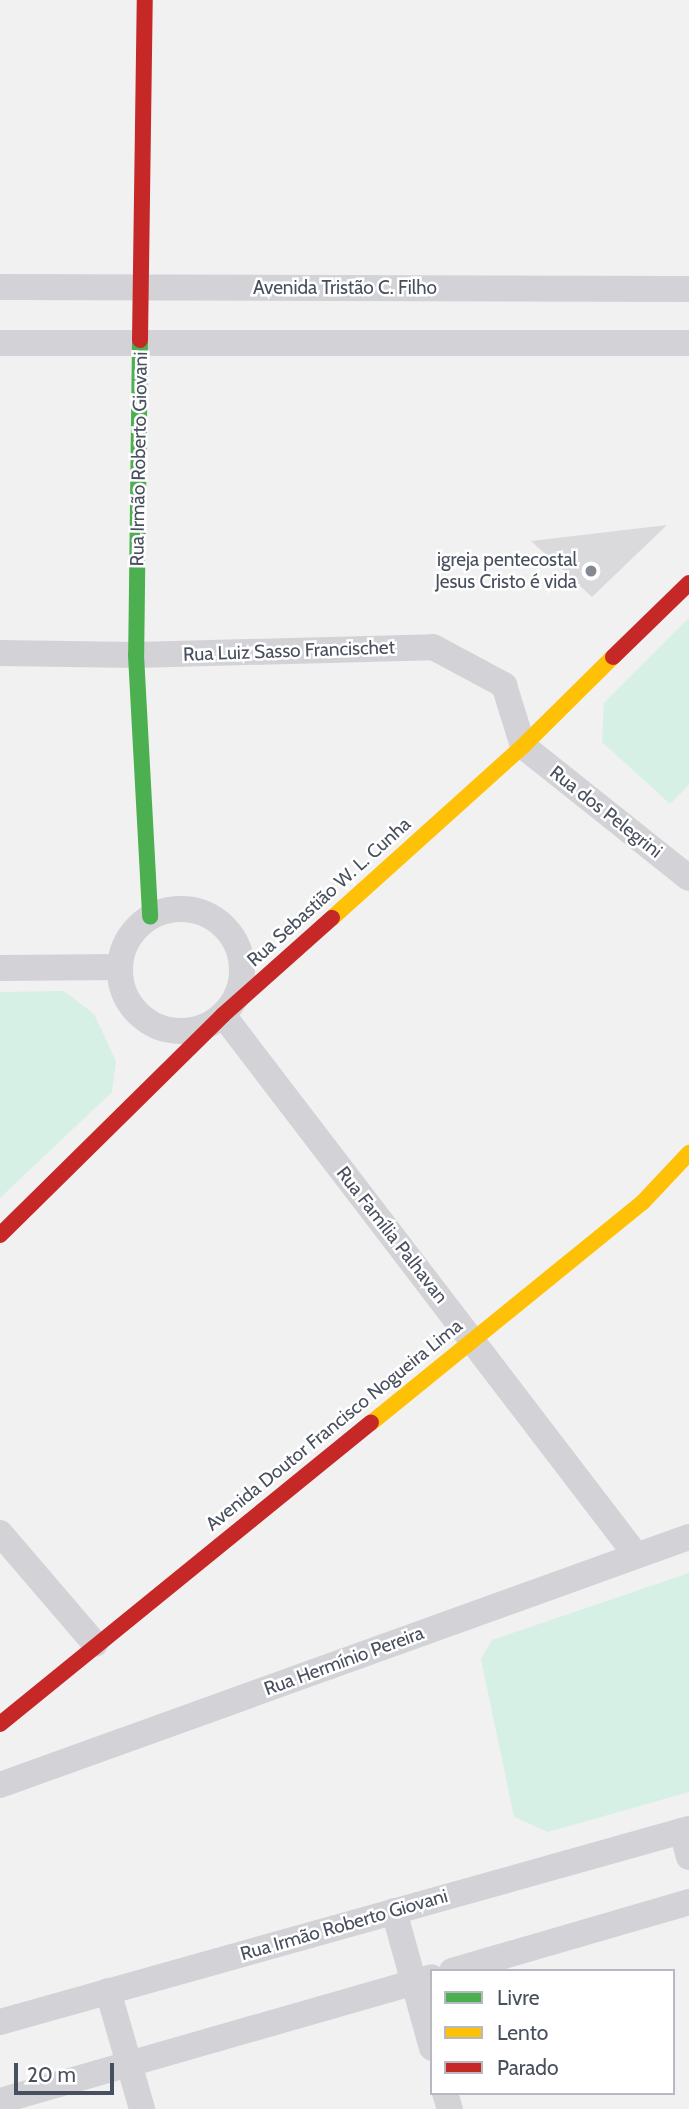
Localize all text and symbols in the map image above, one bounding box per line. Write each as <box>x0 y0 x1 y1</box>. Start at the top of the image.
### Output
street label: Avenida Tristão C. Filho <box>253 277 437 299</box>
street label: Rua Irmão Roberto Giovani <box>126 352 152 566</box>
place label: igreja pentecostal Jesus Cristo é vida <box>435 549 577 593</box>
marker: igreja pentecostal Jesus Cristo é vida <box>583 563 599 579</box>
street label: Rua Luiz Sasso Francischet <box>183 636 395 666</box>
street label: Rua dos Pelegrini <box>545 761 667 863</box>
street label: Rua Sebastião W. L. Cunha <box>243 813 415 971</box>
street label: Rua Família Palhavan <box>331 1162 453 1308</box>
street label: Avenida Doutor Francisco Nogueira Lima <box>201 1314 467 1536</box>
street label: Rua Hermínio Pereira <box>261 1621 427 1701</box>
street label: Rua Irmão Roberto Giovani <box>238 1884 450 1966</box>
legend <box>430 1969 675 2095</box>
text: Livre <box>497 1985 539 2010</box>
text: Lento <box>497 2020 548 2045</box>
scale bar <box>18 2050 117 2094</box>
text: Parado <box>497 2055 559 2080</box>
text: 20 m <box>27 2062 76 2087</box>

